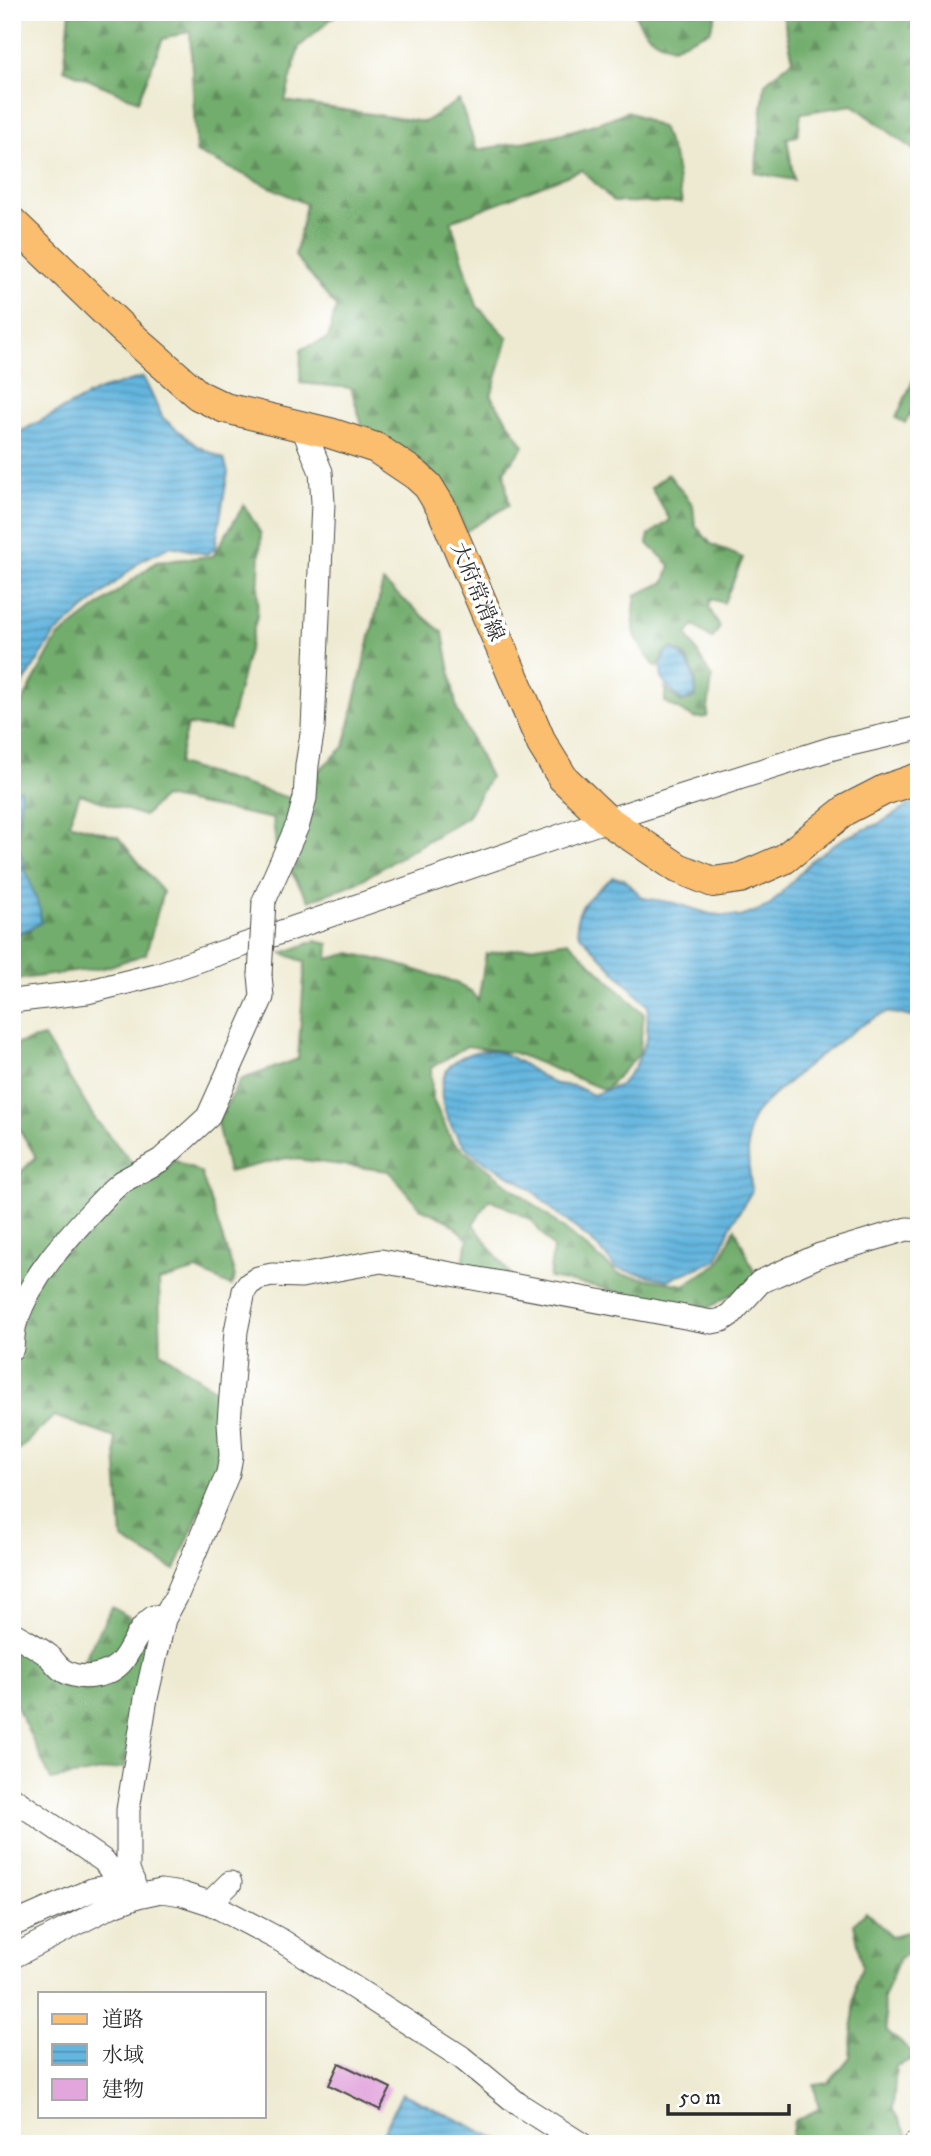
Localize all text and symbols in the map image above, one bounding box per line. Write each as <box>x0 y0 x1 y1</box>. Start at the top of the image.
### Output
street label: 大府常滑線 <box>445 539 509 645</box>
legend <box>38 1992 266 2118</box>
text: 道路 <box>102 2007 144 2033</box>
text: 水域 <box>102 2043 144 2069</box>
scale bar <box>668 2072 789 2116</box>
text: 建物 <box>102 2077 144 2103</box>
text: 50 m <box>679 2085 721 2111</box>

